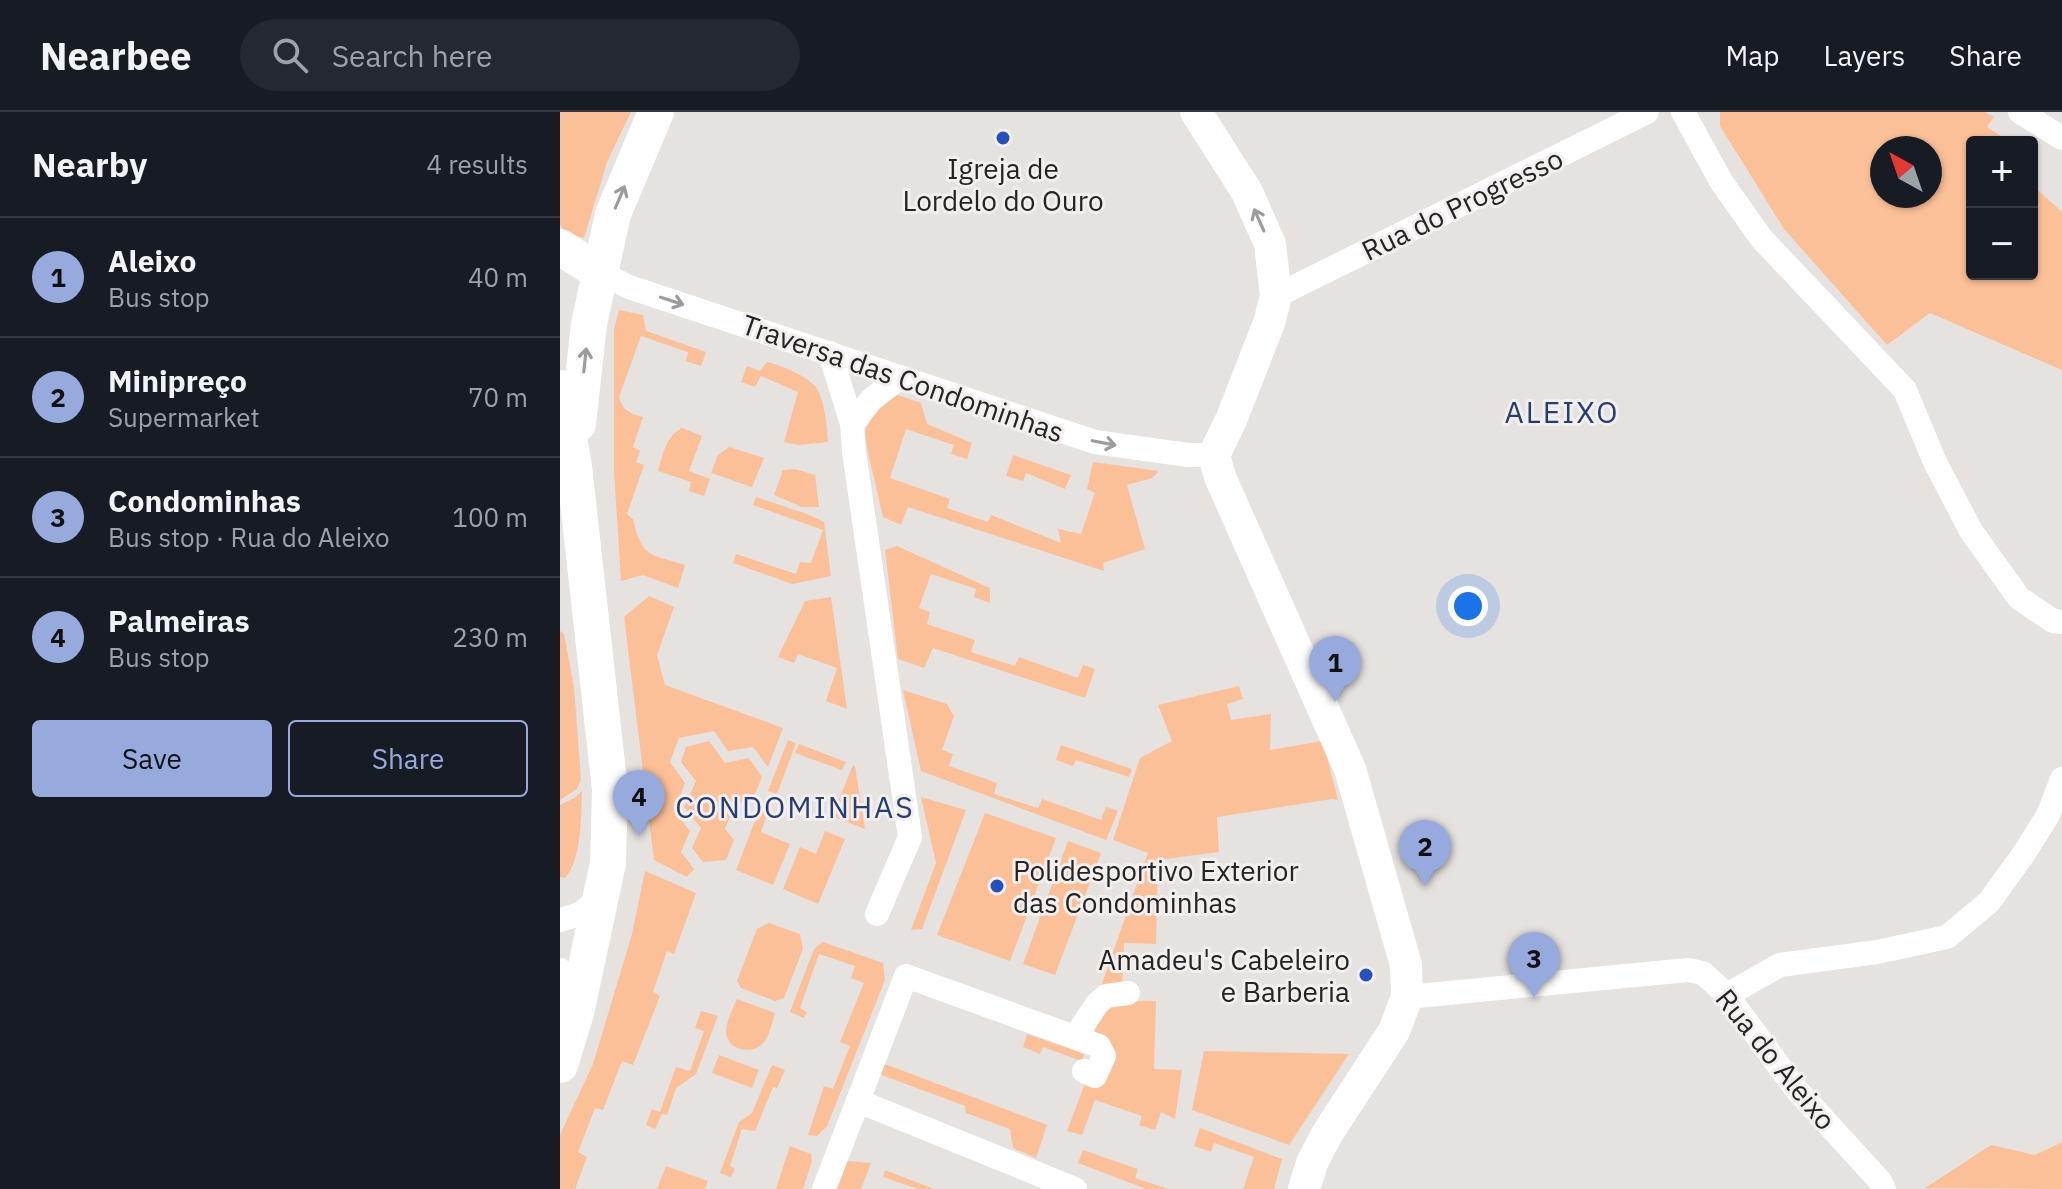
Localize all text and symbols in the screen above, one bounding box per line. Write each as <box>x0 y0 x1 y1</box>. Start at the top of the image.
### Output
search box <box>240 19 800 91</box>
text: Nearbee <box>40 31 192 80</box>
icon: search <box>268 33 312 77</box>
text: Search here <box>332 36 493 75</box>
text: Map <box>1725 37 1779 74</box>
text: Layers <box>1823 37 1905 74</box>
text: Share <box>1949 37 2022 74</box>
marker: Igreja de Lordelo do Ouro <box>994 129 1012 147</box>
north arrow <box>1870 136 1942 208</box>
map controls <box>1966 136 2038 280</box>
button: + <box>1966 136 2038 208</box>
street label: Rua do Progresso <box>1355 139 1569 269</box>
text: Nearby <box>32 142 147 186</box>
text: 4 results <box>426 147 528 181</box>
place label: Igreja de Lordelo do Ouro <box>902 150 1104 219</box>
one-way arrow <box>613 185 628 209</box>
one-way arrow <box>1251 208 1266 233</box>
button: − <box>1966 208 2038 280</box>
text: Aleixo <box>108 241 196 280</box>
text: 1 <box>50 260 66 294</box>
text: 40 m <box>468 260 528 294</box>
text: Bus stop <box>108 280 210 314</box>
one-way arrow <box>659 294 684 309</box>
street label: Traversa das Condominhas <box>737 305 1069 451</box>
one-way arrow <box>577 347 592 374</box>
text: Minipreço <box>108 361 247 400</box>
text: 2 <box>50 380 66 414</box>
text: 70 m <box>468 380 528 414</box>
district label: ALEIXO <box>1505 392 1619 431</box>
text: Supermarket <box>108 400 260 434</box>
one-way arrow <box>1091 437 1117 452</box>
text: Condominhas <box>108 481 301 520</box>
text: 3 <box>50 500 66 534</box>
text: 100 m <box>452 500 528 534</box>
text: Bus stop · Rua do Aleixo <box>108 520 390 554</box>
your location <box>1448 586 1488 626</box>
text: Palmeiras <box>108 601 250 640</box>
text: 4 <box>50 620 66 654</box>
text: 230 m <box>452 620 528 654</box>
pin: 1 <box>1309 636 1361 702</box>
text: Bus stop <box>108 640 210 674</box>
button: Save <box>32 720 272 797</box>
button: Share <box>288 720 528 797</box>
pin: 4 <box>613 770 665 836</box>
district label: CONDOMINHAS <box>675 787 915 826</box>
pin: 2 <box>1399 820 1451 886</box>
place label: Polidesportivo Exterior das Condominhas <box>1013 852 1299 921</box>
marker: Polidesportivo Exterior das Condominhas <box>988 877 1006 895</box>
pin: 3 <box>1508 932 1560 998</box>
place label: Amadeu's Cabeleiro e Barberia <box>1098 941 1350 1010</box>
marker: Amadeu's Cabeleiro e Barberia <box>1357 966 1375 984</box>
street label: Rua do Aleixo <box>1708 981 1844 1137</box>

